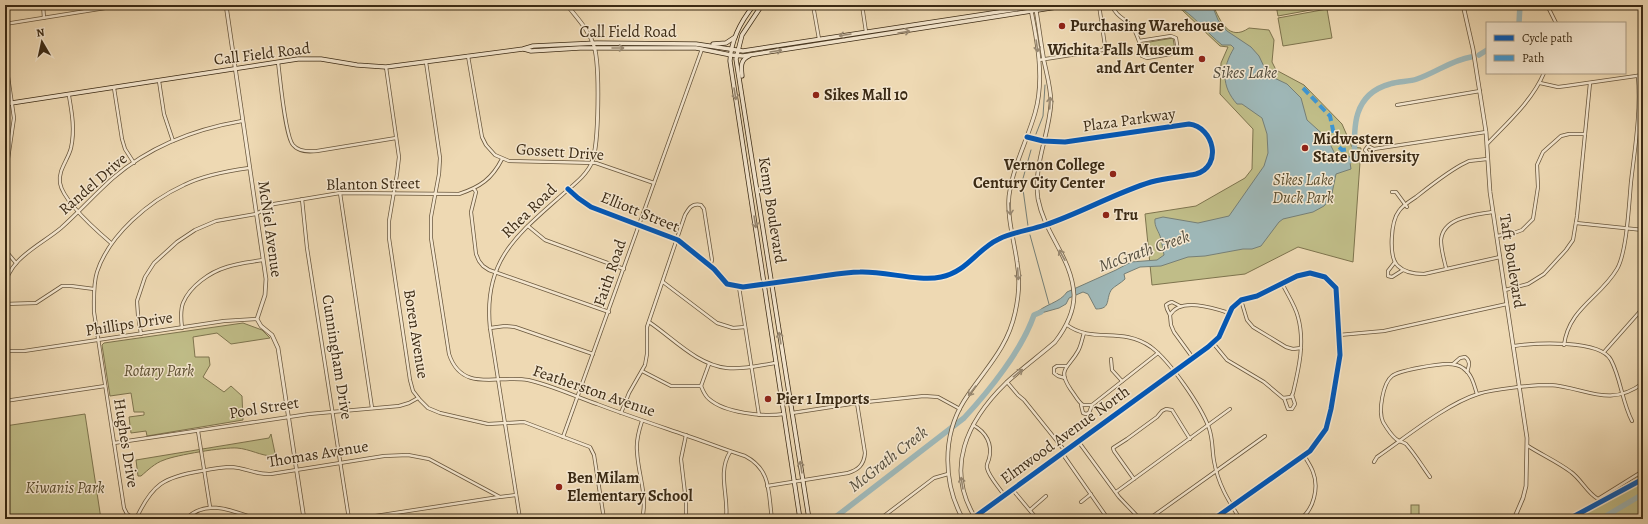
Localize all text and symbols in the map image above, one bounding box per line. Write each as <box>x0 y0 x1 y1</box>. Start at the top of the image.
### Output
place label: Purchasing Warehouse <box>1070 15 1224 37</box>
street label: Call Field Road <box>580 21 677 43</box>
marker: Purchasing Warehouse <box>1057 21 1067 31</box>
north arrow <box>22 22 62 62</box>
legend <box>1486 22 1626 74</box>
text: N <box>35 25 46 41</box>
one-way arrow <box>897 27 910 35</box>
text: Cycle path <box>1522 30 1573 46</box>
one-way arrow <box>839 32 852 40</box>
street label: Call Field Road <box>213 37 312 71</box>
one-way arrow <box>1033 39 1041 52</box>
place label: Wichita Falls Museum and Art Center <box>1046 39 1195 79</box>
one-way arrow <box>611 44 624 52</box>
one-way arrow <box>769 47 782 55</box>
text: Path <box>1522 50 1545 66</box>
marker: Wichita Falls Museum and Art Center <box>1197 54 1207 64</box>
water label: Sikes Lake <box>1213 61 1277 84</box>
place label: Sikes Mall 10 <box>824 84 908 106</box>
one-way arrow <box>731 87 739 100</box>
marker: Sikes Mall 10 <box>811 90 821 100</box>
one-way arrow <box>1047 97 1054 110</box>
street label: Plaza Parkway <box>1081 102 1178 137</box>
place label: Midwestern State University <box>1313 128 1420 168</box>
street label: Gossett Drive <box>515 138 605 166</box>
marker: Midwestern State University <box>1300 143 1310 153</box>
street label: Randel Drive <box>54 148 132 220</box>
place label: Vernon College Century City Center <box>973 154 1105 194</box>
street label: Kemp Boulevard <box>753 155 791 265</box>
marker: Vernon College Century City Center <box>1108 169 1118 179</box>
park label: Sikes Lake Duck Park <box>1272 169 1334 209</box>
street label: Blanton Street <box>326 172 420 196</box>
street label: McNiel Avenue <box>252 179 288 279</box>
street label: Rhea Road <box>496 179 562 243</box>
street label: Elliott Street <box>597 186 683 238</box>
one-way arrow <box>1006 202 1013 215</box>
place label: Tru <box>1114 204 1138 226</box>
marker: Tru <box>1101 210 1111 220</box>
street label: Taft Boulevard <box>1494 212 1530 310</box>
one-way arrow <box>751 215 759 228</box>
water label: McGrath Creek <box>1095 225 1193 277</box>
street label: Faith Road <box>588 236 632 310</box>
one-way arrow <box>1058 249 1066 261</box>
one-way arrow <box>1015 267 1022 280</box>
street label: Boren Avenue <box>398 288 434 380</box>
street label: Cunningham Drive <box>316 293 358 421</box>
street label: Phillips Drive <box>84 306 174 342</box>
one-way arrow <box>776 332 784 345</box>
park label: Rotary Park <box>124 360 194 382</box>
street label: Featherston Avenue <box>530 360 658 422</box>
one-way arrow <box>1013 368 1024 377</box>
street label: Elmwood Avenue North <box>996 380 1135 489</box>
one-way arrow <box>967 385 976 396</box>
place label: Pier 1 Imports <box>776 388 870 410</box>
street label: Pool Street <box>227 392 301 424</box>
marker: Pier 1 Imports <box>763 394 773 404</box>
street label: Hughes Drive <box>108 397 144 489</box>
water label: McGrath Creek <box>844 420 933 497</box>
street label: Thomas Avenue <box>266 435 370 473</box>
one-way arrow <box>797 461 805 474</box>
place label: Ben Milam Elementary School <box>567 467 693 507</box>
park label: Kiwanis Park <box>25 477 105 499</box>
one-way arrow <box>958 477 966 490</box>
marker: Ben Milam Elementary School <box>554 482 564 492</box>

